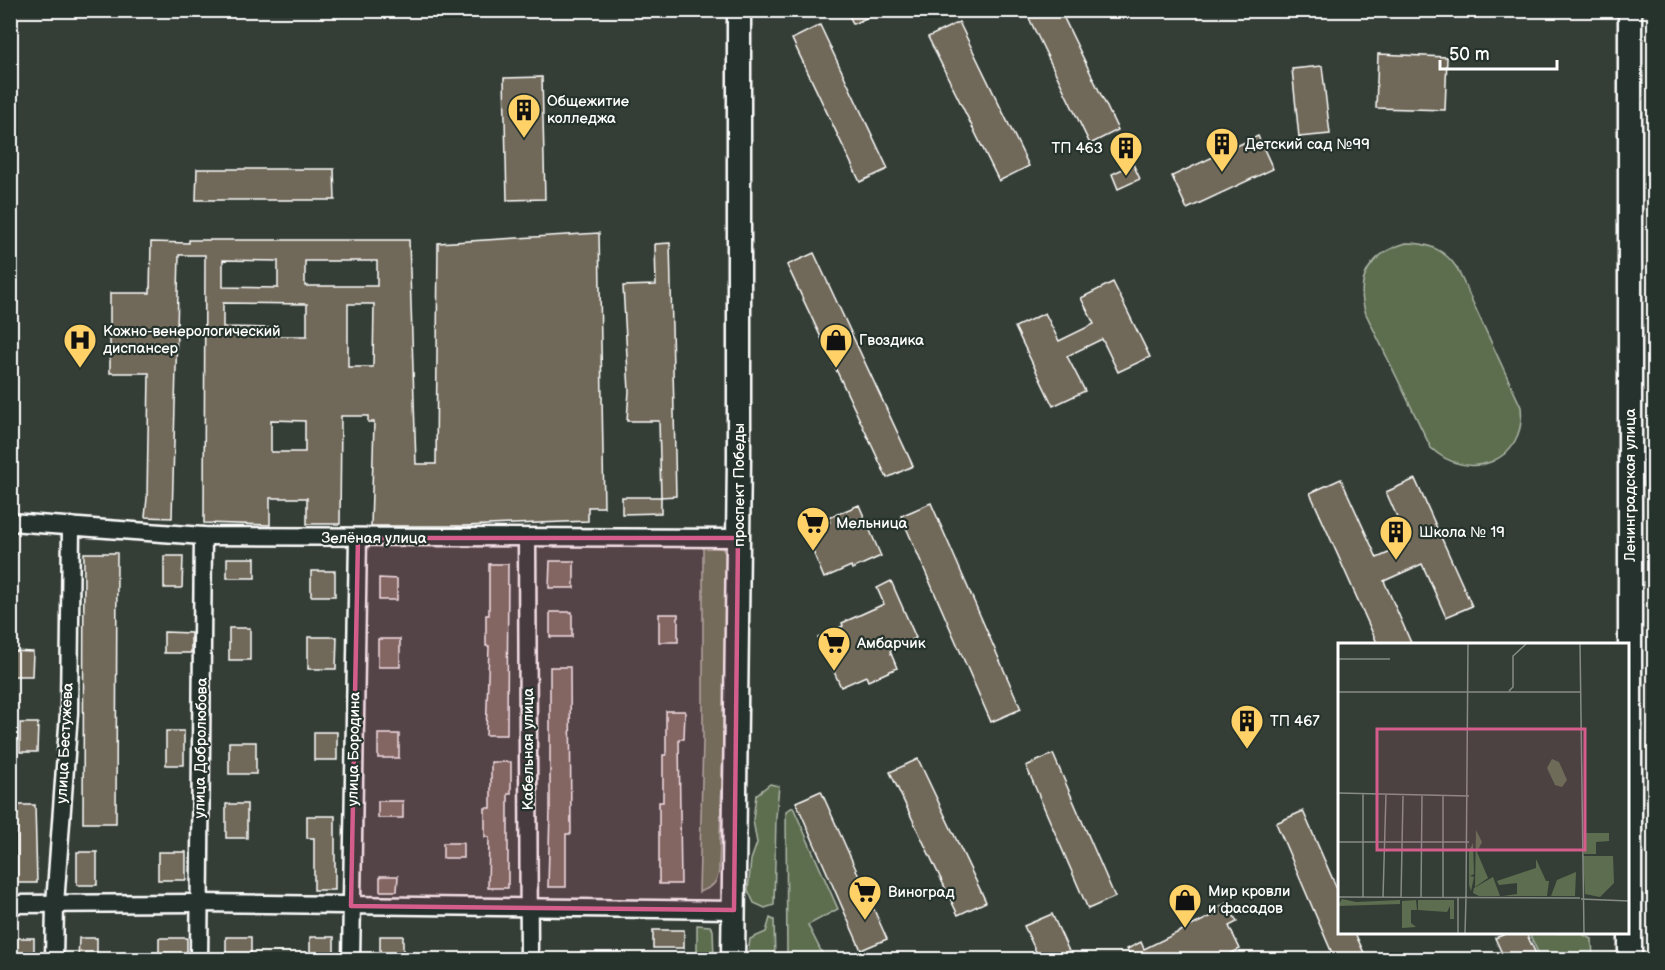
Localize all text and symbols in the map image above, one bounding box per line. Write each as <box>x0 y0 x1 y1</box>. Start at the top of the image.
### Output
scale bar <box>1440 33 1557 71</box>
text: 50 m <box>1449 44 1490 65</box>
building icon: Общежитие колледжа <box>506 92 542 139</box>
place label: Общежитие колледжа <box>547 92 629 128</box>
building icon: Детский сад №99 <box>1204 126 1240 173</box>
building icon: ТП 463 <box>1108 130 1144 177</box>
place label: Детский сад №99 <box>1245 135 1370 154</box>
place label: ТП 463 <box>1051 139 1103 158</box>
hospital icon: Кожно-венерологический диспансер <box>62 322 98 369</box>
place label: Кожно-венерологический диспансер <box>103 322 281 358</box>
shop icon: Гвоздика <box>818 322 854 369</box>
place label: Гвоздика <box>859 331 924 350</box>
street label: Ленинградская улица <box>1621 408 1640 563</box>
street label: проспект Победы <box>730 423 749 547</box>
supermarket icon: Мельница <box>795 505 831 552</box>
place label: Мельница <box>836 514 908 533</box>
building icon: Школа № 19 <box>1378 514 1414 561</box>
place label: Школа № 19 <box>1419 523 1505 542</box>
street label: Зелёная улица <box>321 529 427 548</box>
supermarket icon: Амбарчик <box>816 625 852 672</box>
place label: Амбарчик <box>856 634 926 653</box>
inset map <box>1338 643 1629 934</box>
street label: улица Добролюбова <box>190 677 212 819</box>
street label: улица Бестужева <box>52 682 78 804</box>
street label: Кабельная улица <box>519 688 538 810</box>
street label: улица Бородина <box>344 691 364 806</box>
building icon: ТП 467 <box>1229 703 1265 750</box>
place label: ТП 467 <box>1270 712 1320 731</box>
supermarket icon: Виноград <box>847 874 883 921</box>
shop icon: Мир кровли и фасадов <box>1167 882 1203 929</box>
place label: Мир кровли и фасадов <box>1208 882 1290 918</box>
place label: Виноград <box>888 883 955 902</box>

